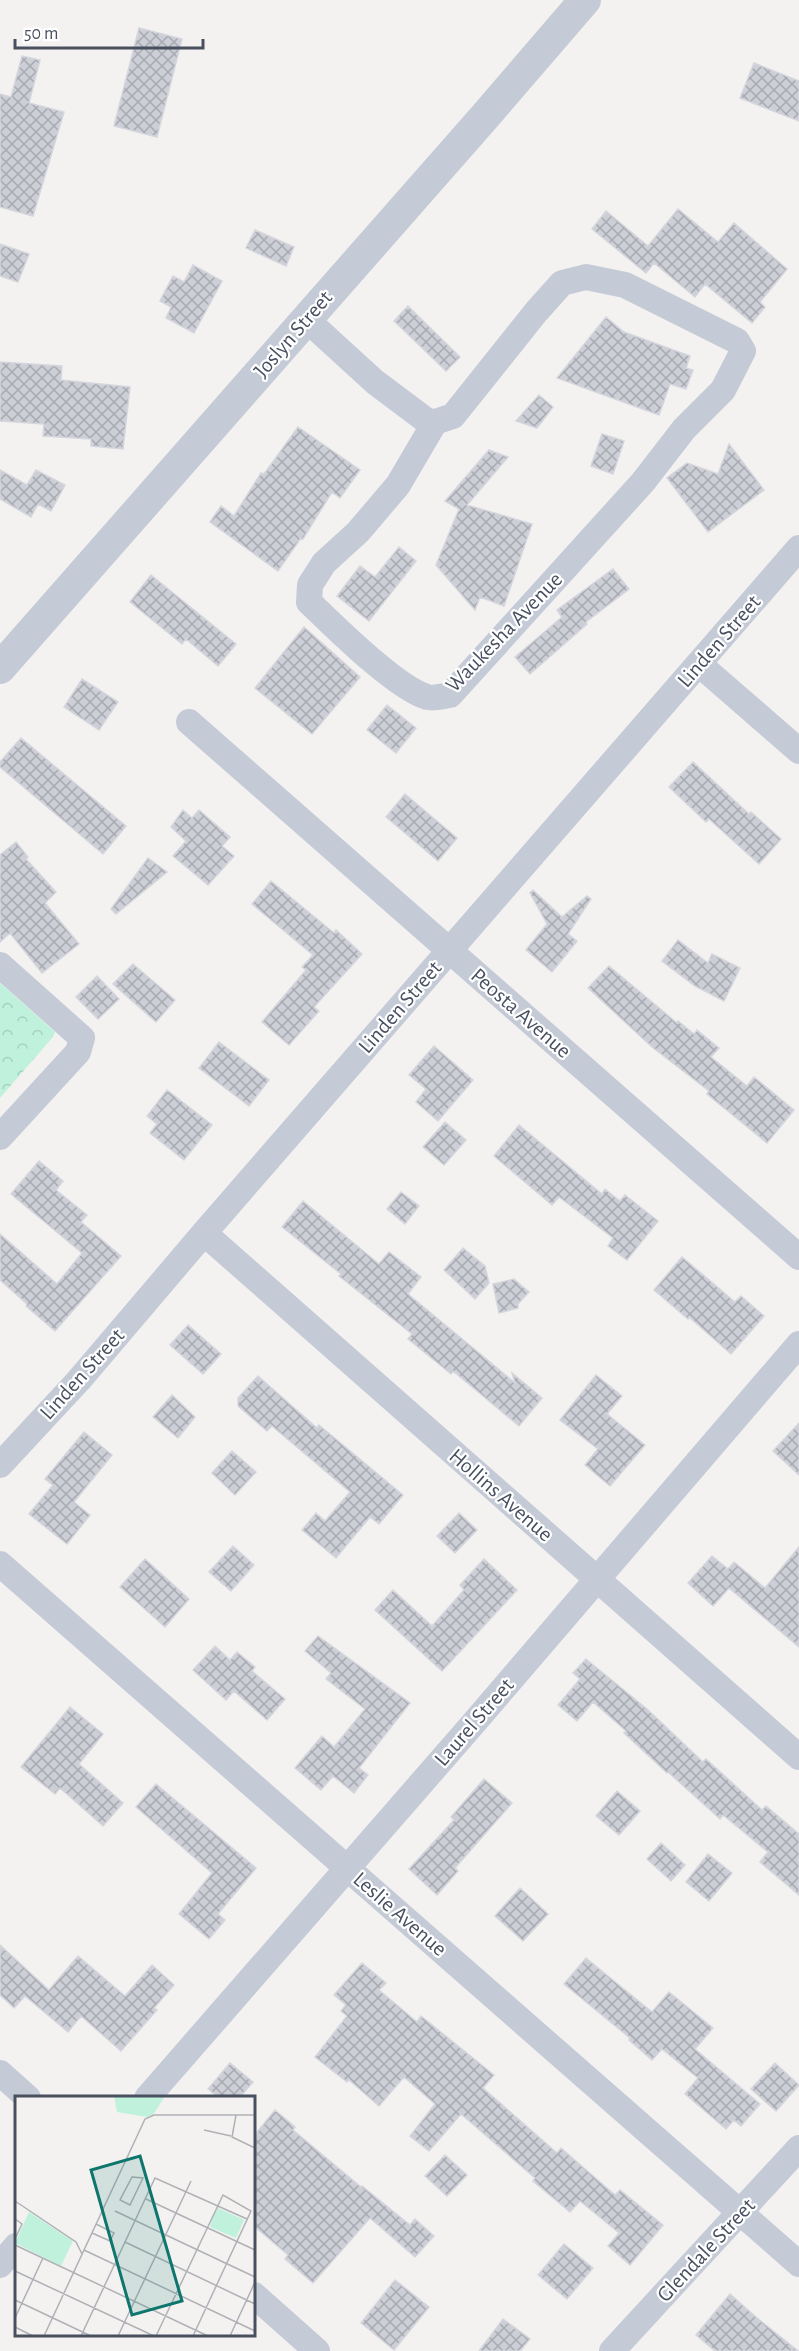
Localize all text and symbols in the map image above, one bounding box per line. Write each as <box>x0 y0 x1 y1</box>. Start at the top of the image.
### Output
scale bar <box>15 12 202 50</box>
text: 50 m <box>24 25 58 43</box>
street label: Joslyn Street <box>250 286 336 382</box>
street label: Waukesha Avenue <box>441 568 567 696</box>
street label: Linden Street <box>673 591 765 691</box>
street label: Linden Street <box>354 957 446 1057</box>
street label: Peosta Avenue <box>467 964 575 1062</box>
street label: Linden Street <box>36 1324 128 1424</box>
street label: Hollins Avenue <box>445 1444 557 1546</box>
street label: Laurel Street <box>430 1674 518 1770</box>
street label: Leslie Avenue <box>349 1868 451 1960</box>
inset map <box>15 2096 255 2336</box>
street label: Glendale Street <box>653 2194 759 2306</box>

